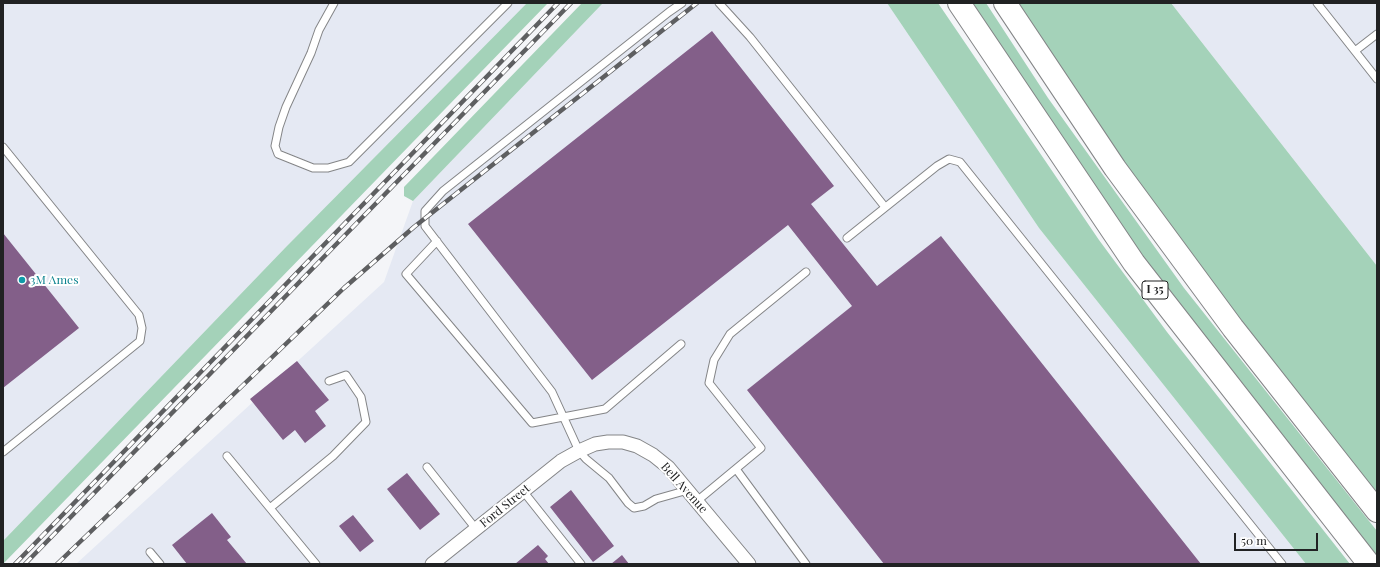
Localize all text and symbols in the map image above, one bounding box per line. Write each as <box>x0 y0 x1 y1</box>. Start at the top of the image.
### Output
place label: 3M Ames <box>30 273 79 287</box>
marker: 3M Ames <box>17 275 27 285</box>
road number: I 35 <box>1142 281 1168 299</box>
street label: Bell Avenue <box>658 460 710 516</box>
street label: Ford Street <box>477 481 533 531</box>
scale bar <box>1236 525 1320 551</box>
text: 50 m <box>1241 532 1267 548</box>

